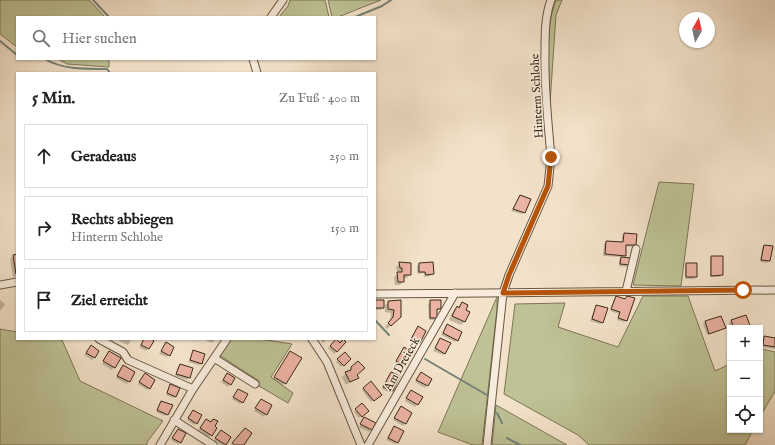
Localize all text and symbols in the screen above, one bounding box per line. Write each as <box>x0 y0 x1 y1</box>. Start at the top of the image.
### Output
north arrow <box>679 12 715 48</box>
search box <box>16 16 376 60</box>
icon: search <box>30 27 52 49</box>
text: Hier suchen <box>62 29 137 48</box>
street label: Hinterm Schlohe <box>527 53 547 139</box>
text: 5 Min. <box>32 88 75 109</box>
text: Zu Fuß · 400 m <box>279 90 360 107</box>
icon: ahead <box>33 145 55 167</box>
text: Geradeaus <box>71 147 136 166</box>
text: 250 m <box>329 148 359 165</box>
route end <box>542 148 560 166</box>
text: Rechts abbiegen <box>71 210 174 229</box>
icon: right <box>33 217 55 239</box>
text: 150 m <box>330 220 359 237</box>
text: Hinterm Schlohe <box>71 229 163 246</box>
route start <box>734 281 752 299</box>
icon: arrive <box>33 289 55 311</box>
text: Ziel erreicht <box>71 291 148 310</box>
map controls <box>727 325 763 433</box>
button: + <box>727 325 763 361</box>
street label: Am Dreieck <box>380 334 424 395</box>
button: − <box>727 361 763 397</box>
button: locate <box>727 397 763 433</box>

